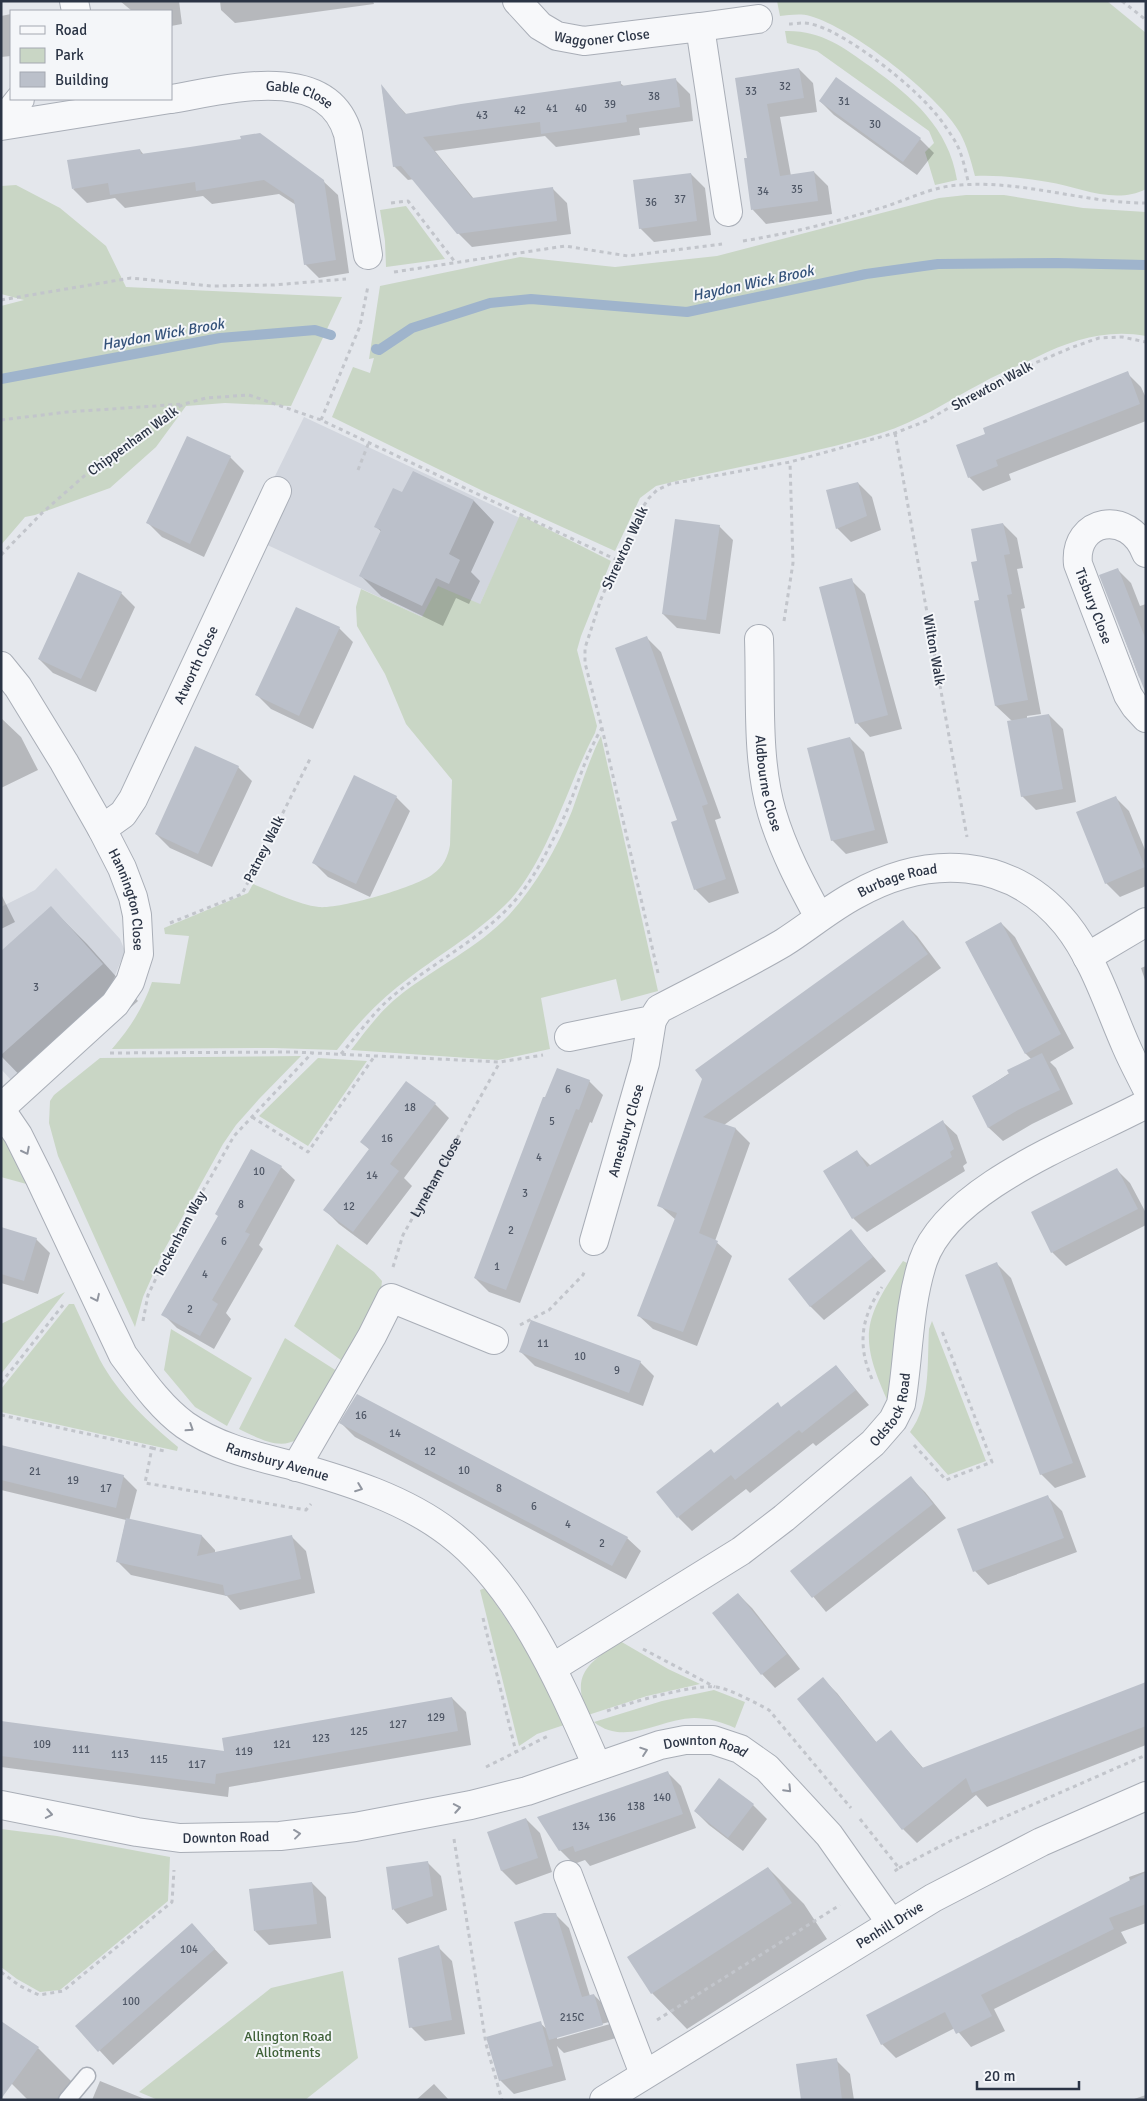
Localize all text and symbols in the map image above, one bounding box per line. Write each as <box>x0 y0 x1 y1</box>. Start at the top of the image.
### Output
legend <box>10 10 172 100</box>
text: Road <box>55 21 87 39</box>
street label: Waggoner Close <box>553 25 651 50</box>
text: Park <box>55 46 84 64</box>
text: Building <box>55 71 109 89</box>
street label: Gable Close <box>266 77 337 112</box>
house number: 32 <box>779 80 791 93</box>
house number: 33 <box>745 85 757 98</box>
house number: 38 <box>648 90 660 103</box>
house number: 31 <box>838 95 850 108</box>
house number: 39 <box>604 98 616 111</box>
house number: 41 <box>546 102 558 115</box>
house number: 40 <box>575 102 587 115</box>
house number: 42 <box>514 104 526 117</box>
house number: 43 <box>476 109 488 122</box>
house number: 30 <box>869 118 881 131</box>
house number: 35 <box>791 183 803 196</box>
house number: 34 <box>757 185 769 198</box>
house number: 37 <box>674 193 686 206</box>
house number: 36 <box>645 196 657 209</box>
water label: Haydon Wick Brook <box>691 261 817 305</box>
water label: Haydon Wick Brook <box>101 314 227 354</box>
street label: Shrewton Walk <box>948 357 1036 415</box>
street label: Chippenham Walk <box>84 402 182 480</box>
street label: Shrewton Walk <box>598 504 652 592</box>
street label: Tisbury Close <box>1072 566 1116 646</box>
street label: Wilton Walk <box>919 613 949 687</box>
street label: Atworth Close <box>170 623 221 707</box>
street label: Aldbourne Close <box>752 735 786 834</box>
street label: Patney Walk <box>240 813 288 885</box>
street label: Hannington Close <box>105 845 147 951</box>
street label: Burbage Road <box>854 860 938 901</box>
house number: 3 <box>33 981 39 994</box>
street label: Amesbury Close <box>604 1082 647 1179</box>
house number: 6 <box>565 1083 571 1096</box>
house number: 18 <box>404 1101 416 1114</box>
house number: 5 <box>549 1115 555 1128</box>
house number: 16 <box>381 1132 393 1145</box>
street label: Lyneham Close <box>406 1134 465 1220</box>
one-way arrow <box>20 1146 30 1155</box>
house number: 4 <box>536 1151 542 1164</box>
house number: 10 <box>253 1165 265 1178</box>
house number: 14 <box>366 1169 378 1182</box>
house number: 3 <box>522 1187 528 1200</box>
street label: Tockenham Way <box>150 1188 210 1280</box>
house number: 8 <box>238 1198 244 1211</box>
house number: 12 <box>343 1200 355 1213</box>
house number: 2 <box>508 1224 514 1237</box>
house number: 6 <box>221 1235 227 1248</box>
house number: 1 <box>494 1260 500 1273</box>
house number: 4 <box>202 1268 208 1281</box>
one-way arrow <box>90 1293 100 1302</box>
house number: 2 <box>187 1303 193 1316</box>
house number: 11 <box>537 1337 549 1350</box>
house number: 10 <box>574 1350 586 1363</box>
house number: 9 <box>614 1364 620 1377</box>
street label: Odstock Road <box>866 1372 914 1450</box>
house number: 16 <box>355 1409 367 1422</box>
one-way arrow <box>184 1422 194 1431</box>
house number: 14 <box>389 1427 401 1440</box>
street label: Ramsbury Avenue <box>224 1438 331 1484</box>
house number: 12 <box>424 1445 436 1458</box>
house number: 10 <box>458 1464 470 1477</box>
house number: 21 <box>29 1465 41 1478</box>
house number: 19 <box>67 1474 79 1487</box>
one-way arrow <box>354 1481 363 1492</box>
house number: 17 <box>100 1482 112 1495</box>
house number: 8 <box>496 1482 502 1495</box>
house number: 6 <box>531 1500 537 1513</box>
house number: 4 <box>565 1518 571 1531</box>
house number: 2 <box>599 1537 605 1550</box>
house number: 129 <box>427 1711 445 1724</box>
house number: 127 <box>389 1718 407 1731</box>
house number: 125 <box>350 1725 368 1738</box>
street label: Downton Road <box>662 1731 752 1761</box>
house number: 123 <box>312 1732 330 1745</box>
house number: 109 <box>33 1738 51 1751</box>
house number: 121 <box>273 1738 291 1751</box>
house number: 111 <box>72 1743 90 1756</box>
house number: 119 <box>235 1745 253 1758</box>
one-way arrow <box>639 1747 647 1757</box>
house number: 113 <box>111 1748 129 1761</box>
house number: 115 <box>150 1753 168 1766</box>
house number: 117 <box>188 1758 206 1771</box>
one-way arrow <box>782 1783 791 1792</box>
house number: 140 <box>653 1791 671 1804</box>
house number: 138 <box>627 1800 645 1813</box>
one-way arrow <box>453 1803 461 1813</box>
one-way arrow <box>45 1808 54 1818</box>
house number: 136 <box>598 1811 616 1824</box>
house number: 134 <box>572 1820 590 1833</box>
street label: Downton Road <box>182 1828 269 1846</box>
one-way arrow <box>293 1829 301 1840</box>
street label: Penhill Drive <box>853 1898 926 1952</box>
house number: 104 <box>180 1943 198 1956</box>
house number: 100 <box>122 1995 140 2008</box>
house number: 215C <box>560 2011 585 2024</box>
park label: Allington Road Allotments <box>244 2028 332 2061</box>
scale bar <box>977 2058 1080 2090</box>
text: 20 m <box>984 2067 1015 2085</box>

